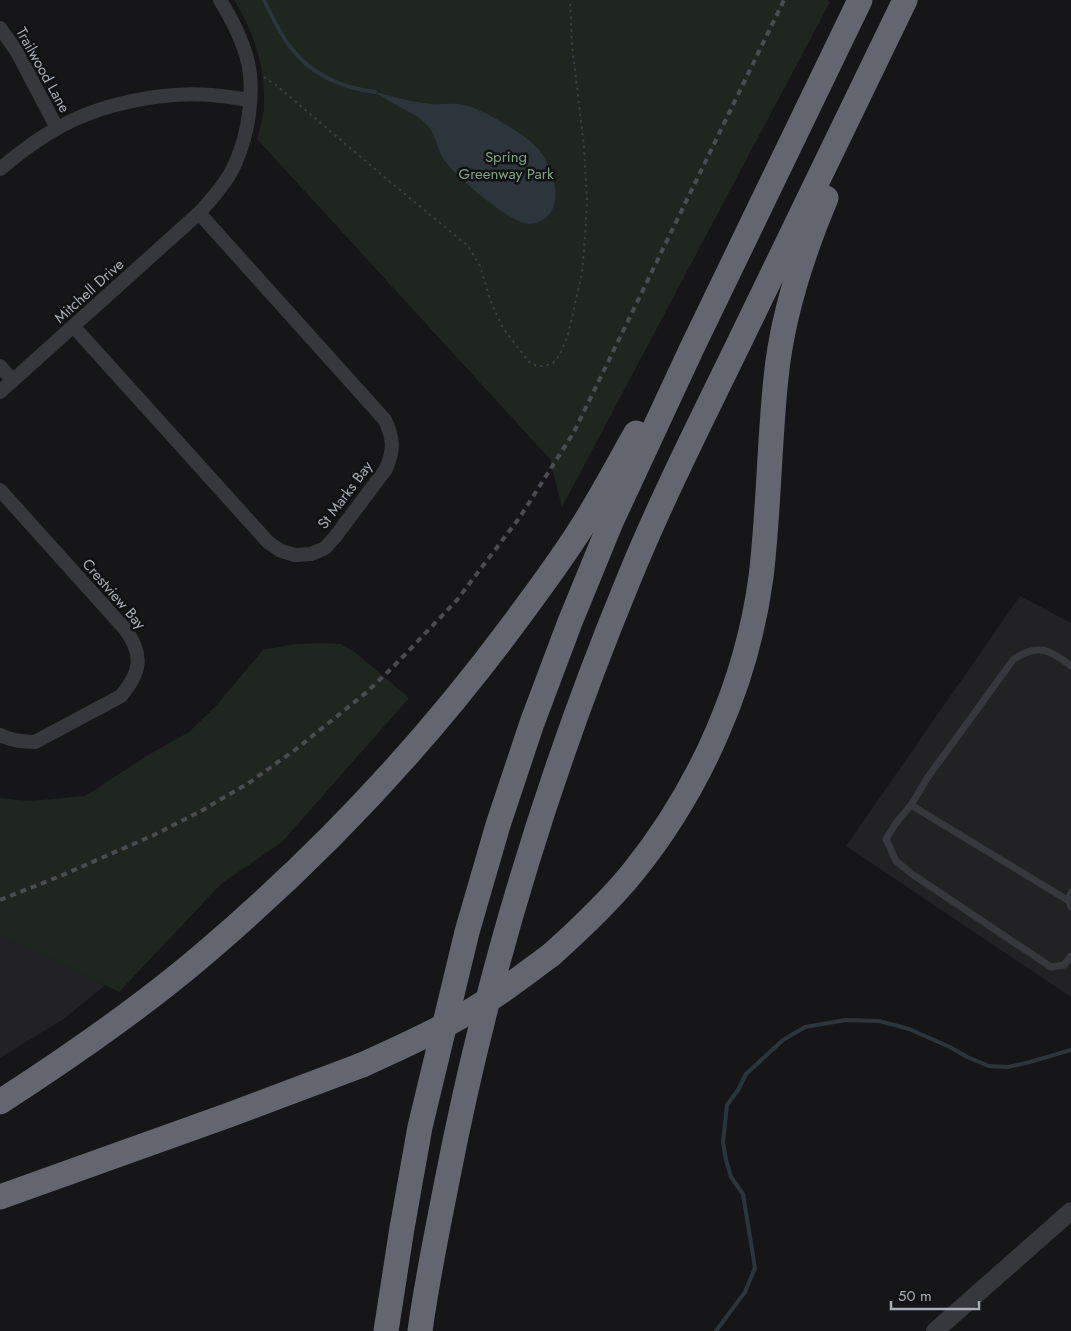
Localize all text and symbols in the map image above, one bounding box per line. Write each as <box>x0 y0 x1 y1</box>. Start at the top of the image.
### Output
street label: Trailwood Lane <box>10 23 76 117</box>
park label: Spring Greenway Park <box>459 146 554 185</box>
street label: Mitchell Drive <box>49 253 129 328</box>
street label: St Marks Bay <box>312 456 378 534</box>
street label: Crestview Bay <box>77 554 151 634</box>
scale bar <box>891 1278 978 1310</box>
text: 50 m <box>898 1285 932 1307</box>

